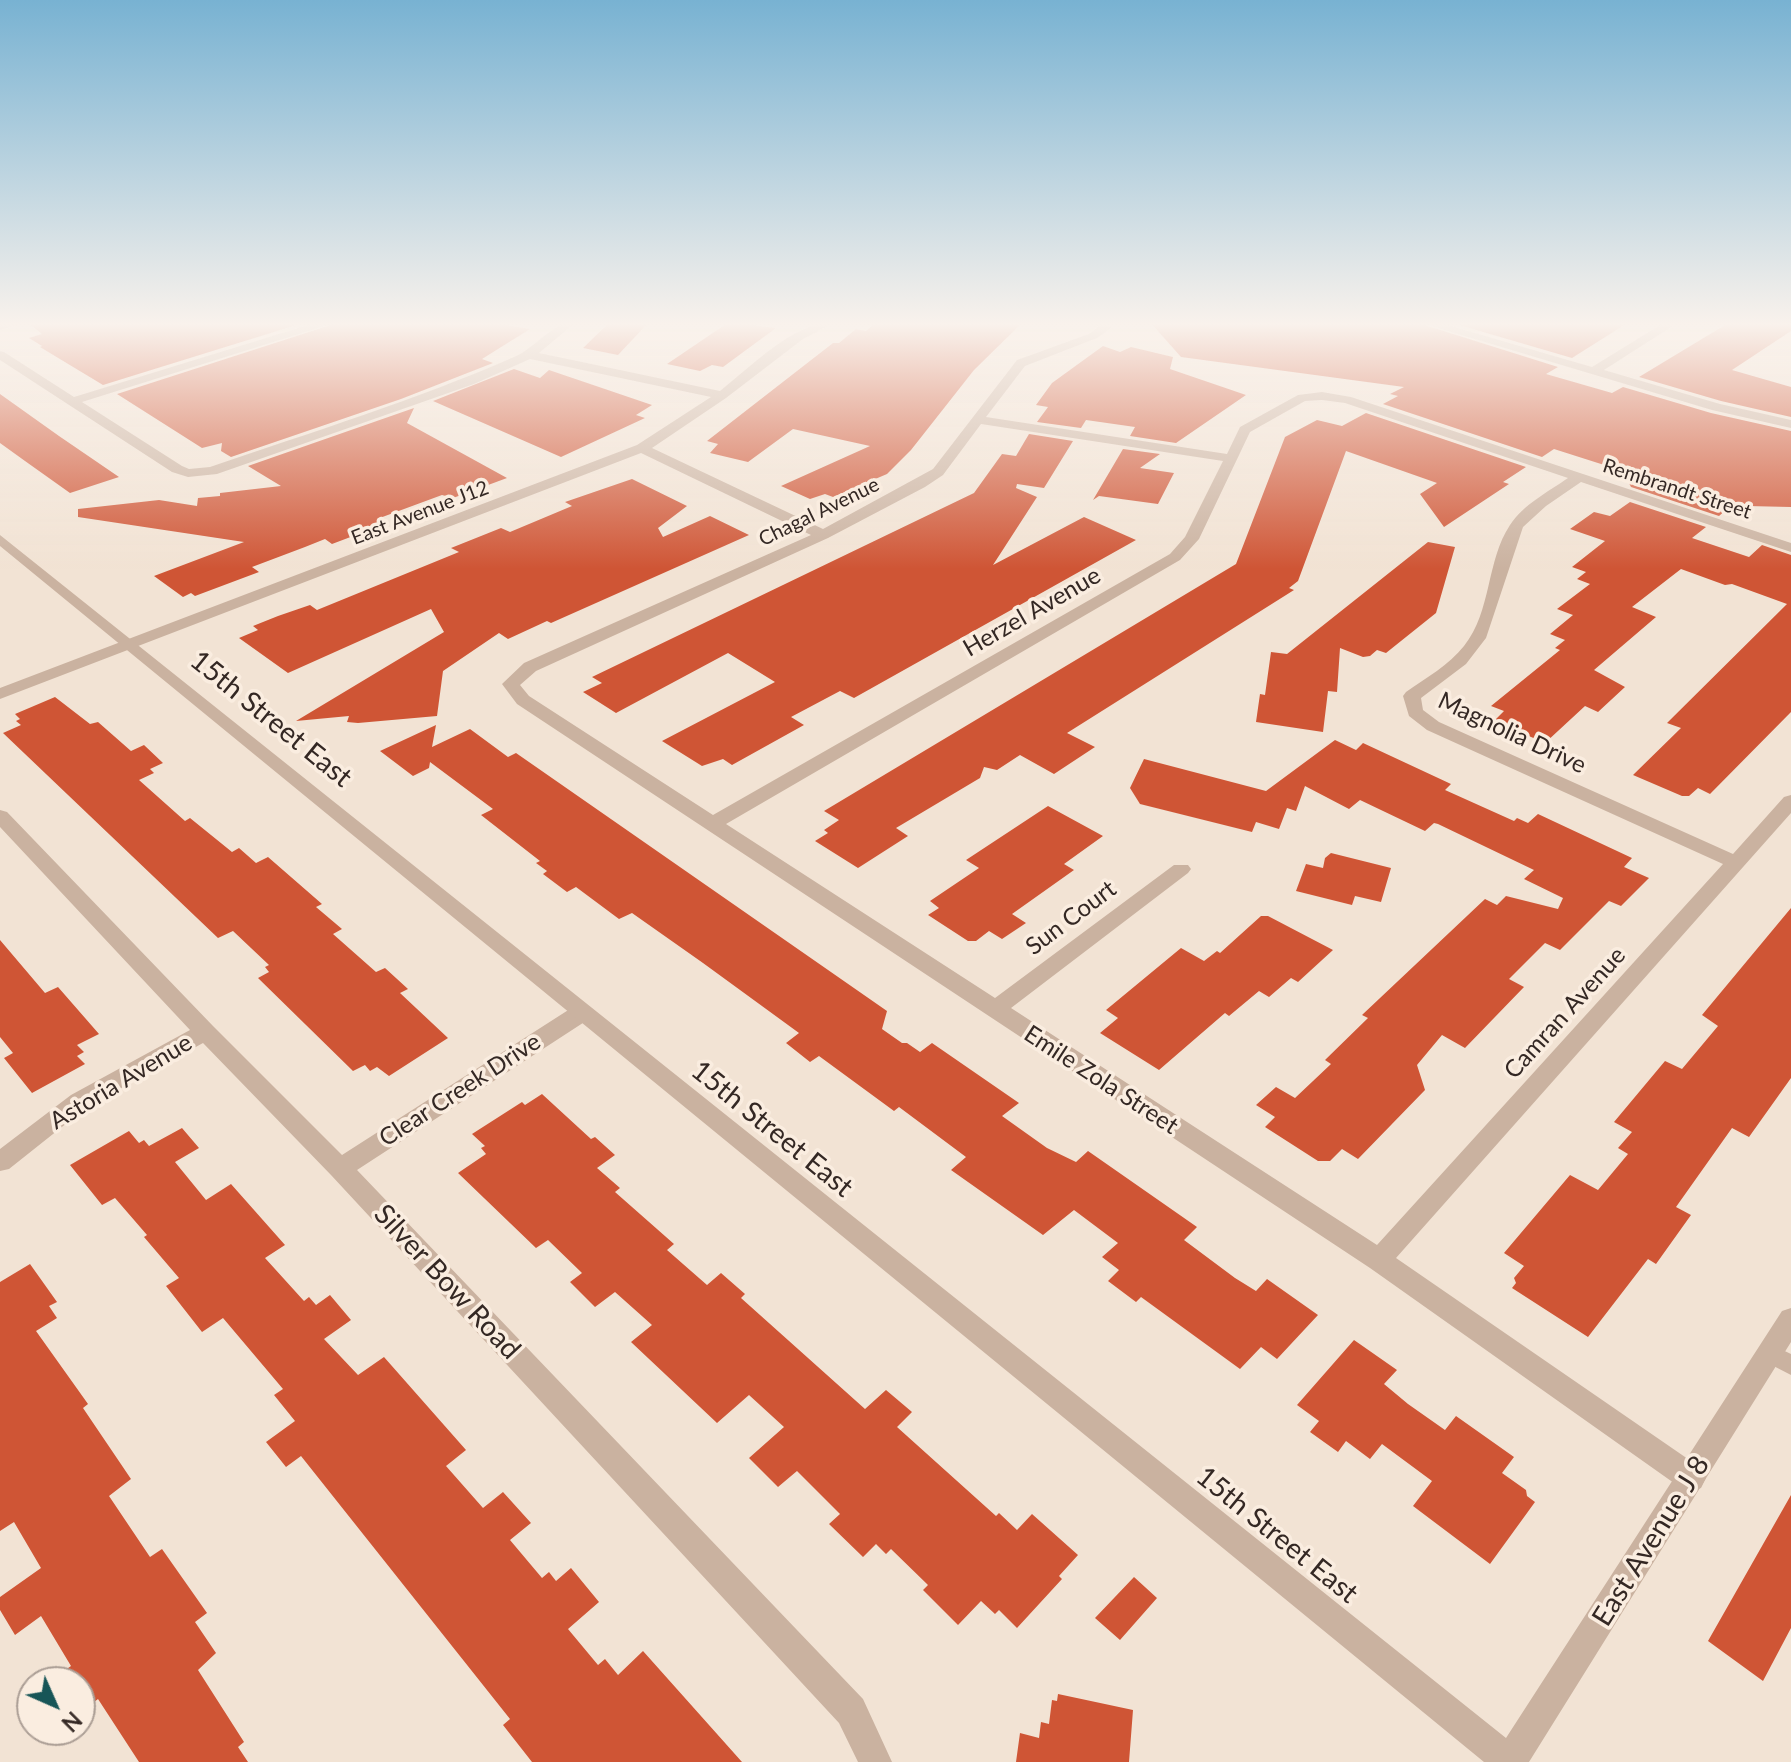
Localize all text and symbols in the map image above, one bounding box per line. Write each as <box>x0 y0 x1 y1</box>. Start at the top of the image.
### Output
street label: Rembrandt Street <box>1600 454 1754 524</box>
street label: Chagal Avenue <box>755 473 883 551</box>
street label: East Avenue J12 <box>348 476 492 550</box>
street label: Herzel Avenue <box>958 561 1106 663</box>
street label: 15th Street East <box>183 644 359 794</box>
street label: Magnolia Drive <box>1433 686 1591 780</box>
street label: Sun Court <box>1020 875 1122 961</box>
street label: Camran Avenue <box>1498 941 1632 1085</box>
street label: Emile Zola Street <box>1019 1019 1183 1141</box>
street label: Clear Creek Drive <box>374 1027 546 1153</box>
street label: Astoria Avenue <box>45 1028 197 1136</box>
street label: 15th Street East <box>684 1054 860 1204</box>
street label: Silver Bow Road <box>367 1198 527 1366</box>
street label: East Avenue J 8 <box>1585 1450 1717 1632</box>
street label: 15th Street East <box>1189 1460 1365 1610</box>
north arrow <box>16 1666 96 1746</box>
text: N <box>56 1706 87 1737</box>

